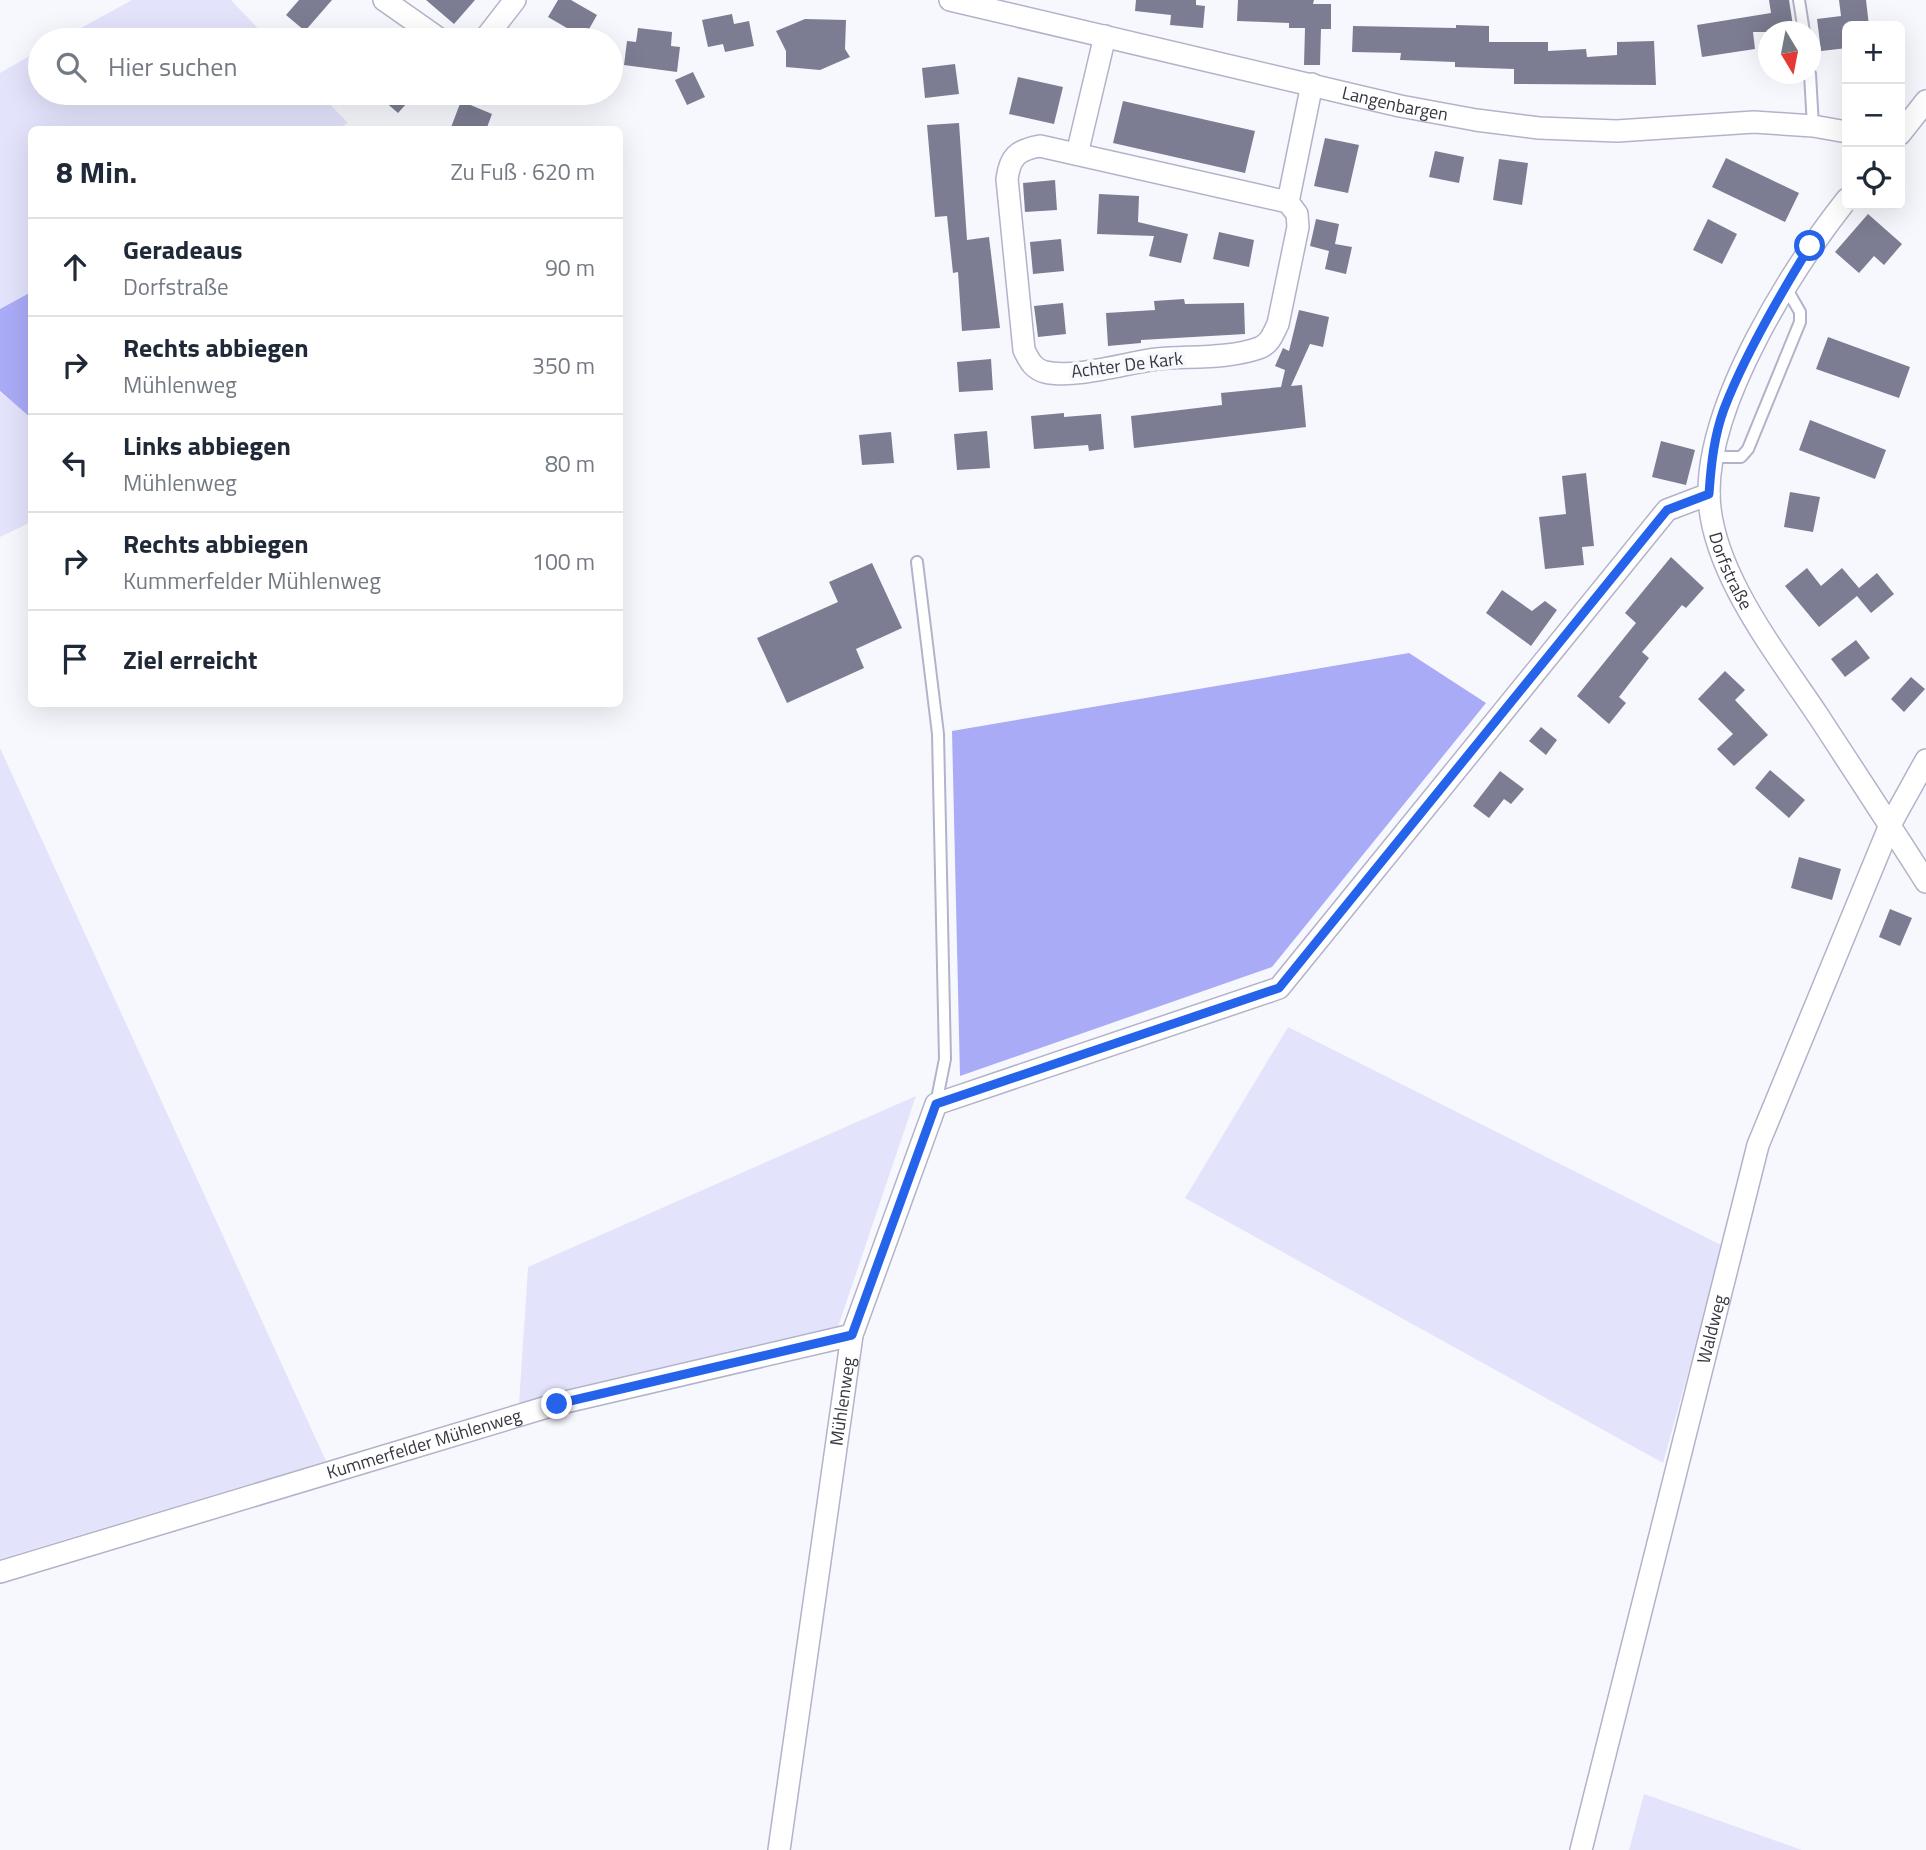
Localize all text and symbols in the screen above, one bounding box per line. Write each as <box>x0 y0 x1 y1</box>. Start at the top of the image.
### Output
north arrow <box>1758 21 1821 84</box>
map controls <box>1842 21 1905 210</box>
button: + <box>1842 21 1905 84</box>
search box <box>28 28 623 105</box>
text: Hier suchen <box>108 47 237 86</box>
icon: search <box>52 48 90 86</box>
street label: Langenbargen <box>1339 79 1450 128</box>
button: − <box>1842 84 1905 147</box>
button: locate <box>1842 147 1905 210</box>
text: 8 Min. <box>56 149 137 195</box>
text: Zu Fuß · 620 m <box>451 154 595 189</box>
text: Geradeaus <box>123 230 243 269</box>
route start <box>1794 230 1825 261</box>
icon: ahead <box>56 248 94 286</box>
text: 90 m <box>545 250 595 285</box>
text: Dorfstraße <box>123 269 229 304</box>
text: Rechts abbiegen <box>123 328 309 367</box>
street label: Achter De Kark <box>1069 344 1185 385</box>
icon: right <box>56 346 94 384</box>
text: 350 m <box>532 348 595 383</box>
text: Mühlenweg <box>123 367 237 402</box>
text: Links abbiegen <box>123 426 291 465</box>
icon: left <box>56 444 94 482</box>
text: 80 m <box>545 446 595 481</box>
text: Mühlenweg <box>123 465 237 500</box>
text: Rechts abbiegen <box>123 524 309 563</box>
street label: Dorfstraße <box>1702 529 1760 615</box>
icon: right <box>56 542 94 580</box>
text: 100 m <box>532 544 595 579</box>
text: Kummerfelder Mühlenweg <box>123 563 381 598</box>
icon: arrive <box>56 640 94 678</box>
text: Ziel erreicht <box>123 640 258 679</box>
street label: Waldweg <box>1690 1292 1733 1366</box>
street label: Mühlenweg <box>822 1355 862 1447</box>
route end <box>541 1388 572 1419</box>
street label: Kummerfelder Mühlenweg <box>323 1401 525 1486</box>

